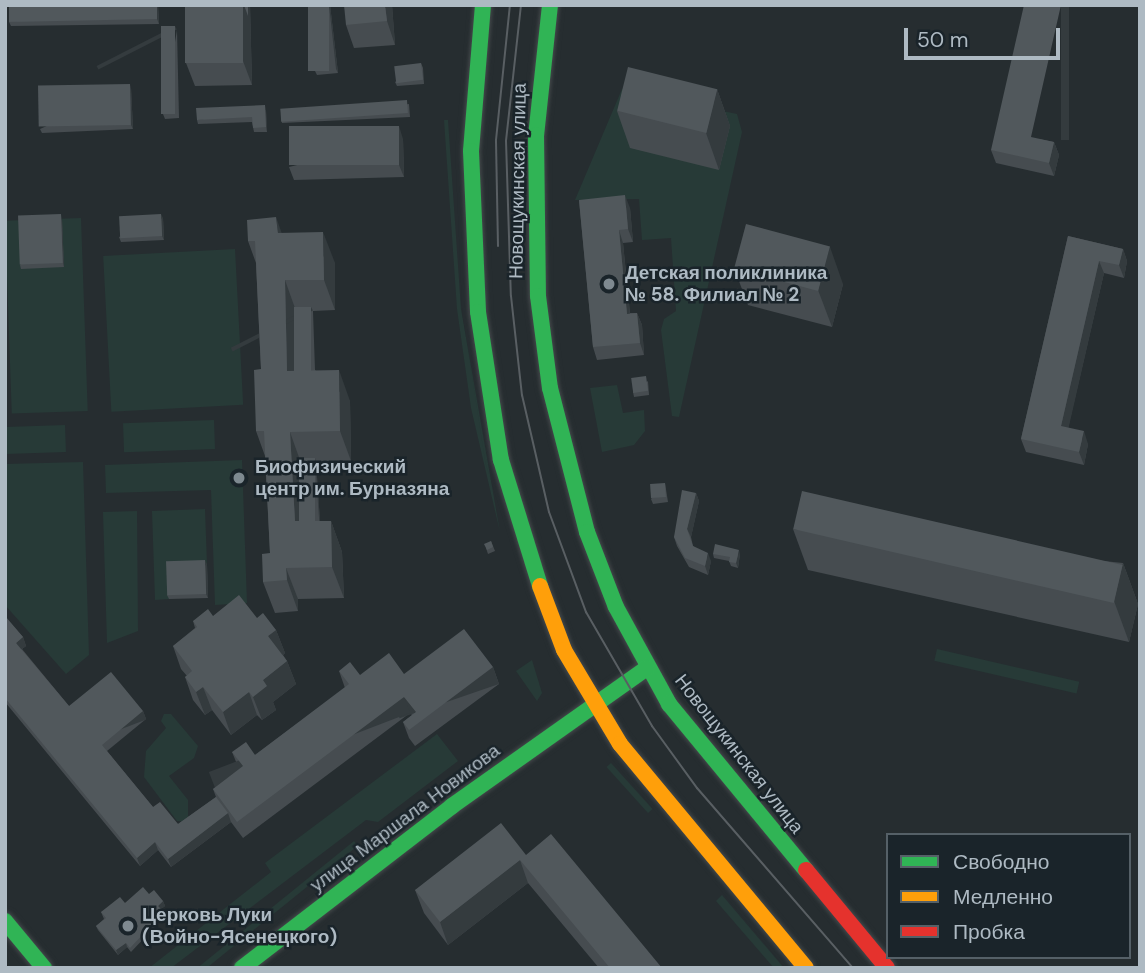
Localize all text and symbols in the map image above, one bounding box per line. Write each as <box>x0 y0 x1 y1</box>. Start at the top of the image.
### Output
scale bar <box>907 14 1063 58</box>
text: 50 m <box>917 26 968 54</box>
street label: Новощукинская улица <box>505 83 531 279</box>
place label: Детская поликлиника № 58. Филиал № 2 <box>625 262 827 306</box>
marker: Детская поликлиника № 58. Филиал № 2 <box>599 274 619 294</box>
place label: Биофизический центр им. Бурназяна <box>255 456 449 500</box>
marker: Биофизический центр им. Бурназяна <box>229 468 249 488</box>
street label: Новощукинская улица <box>670 670 808 838</box>
street label: улица Маршала Новикова <box>306 739 504 897</box>
legend <box>886 833 1131 959</box>
text: Свободно <box>953 848 1050 876</box>
text: Медленно <box>953 883 1053 911</box>
place label: Церковь Луки (Войно-Ясенецкого) <box>142 904 337 948</box>
marker: Церковь Луки (Войно-Ясенецкого) <box>120 918 136 934</box>
text: Пробка <box>953 918 1025 946</box>

